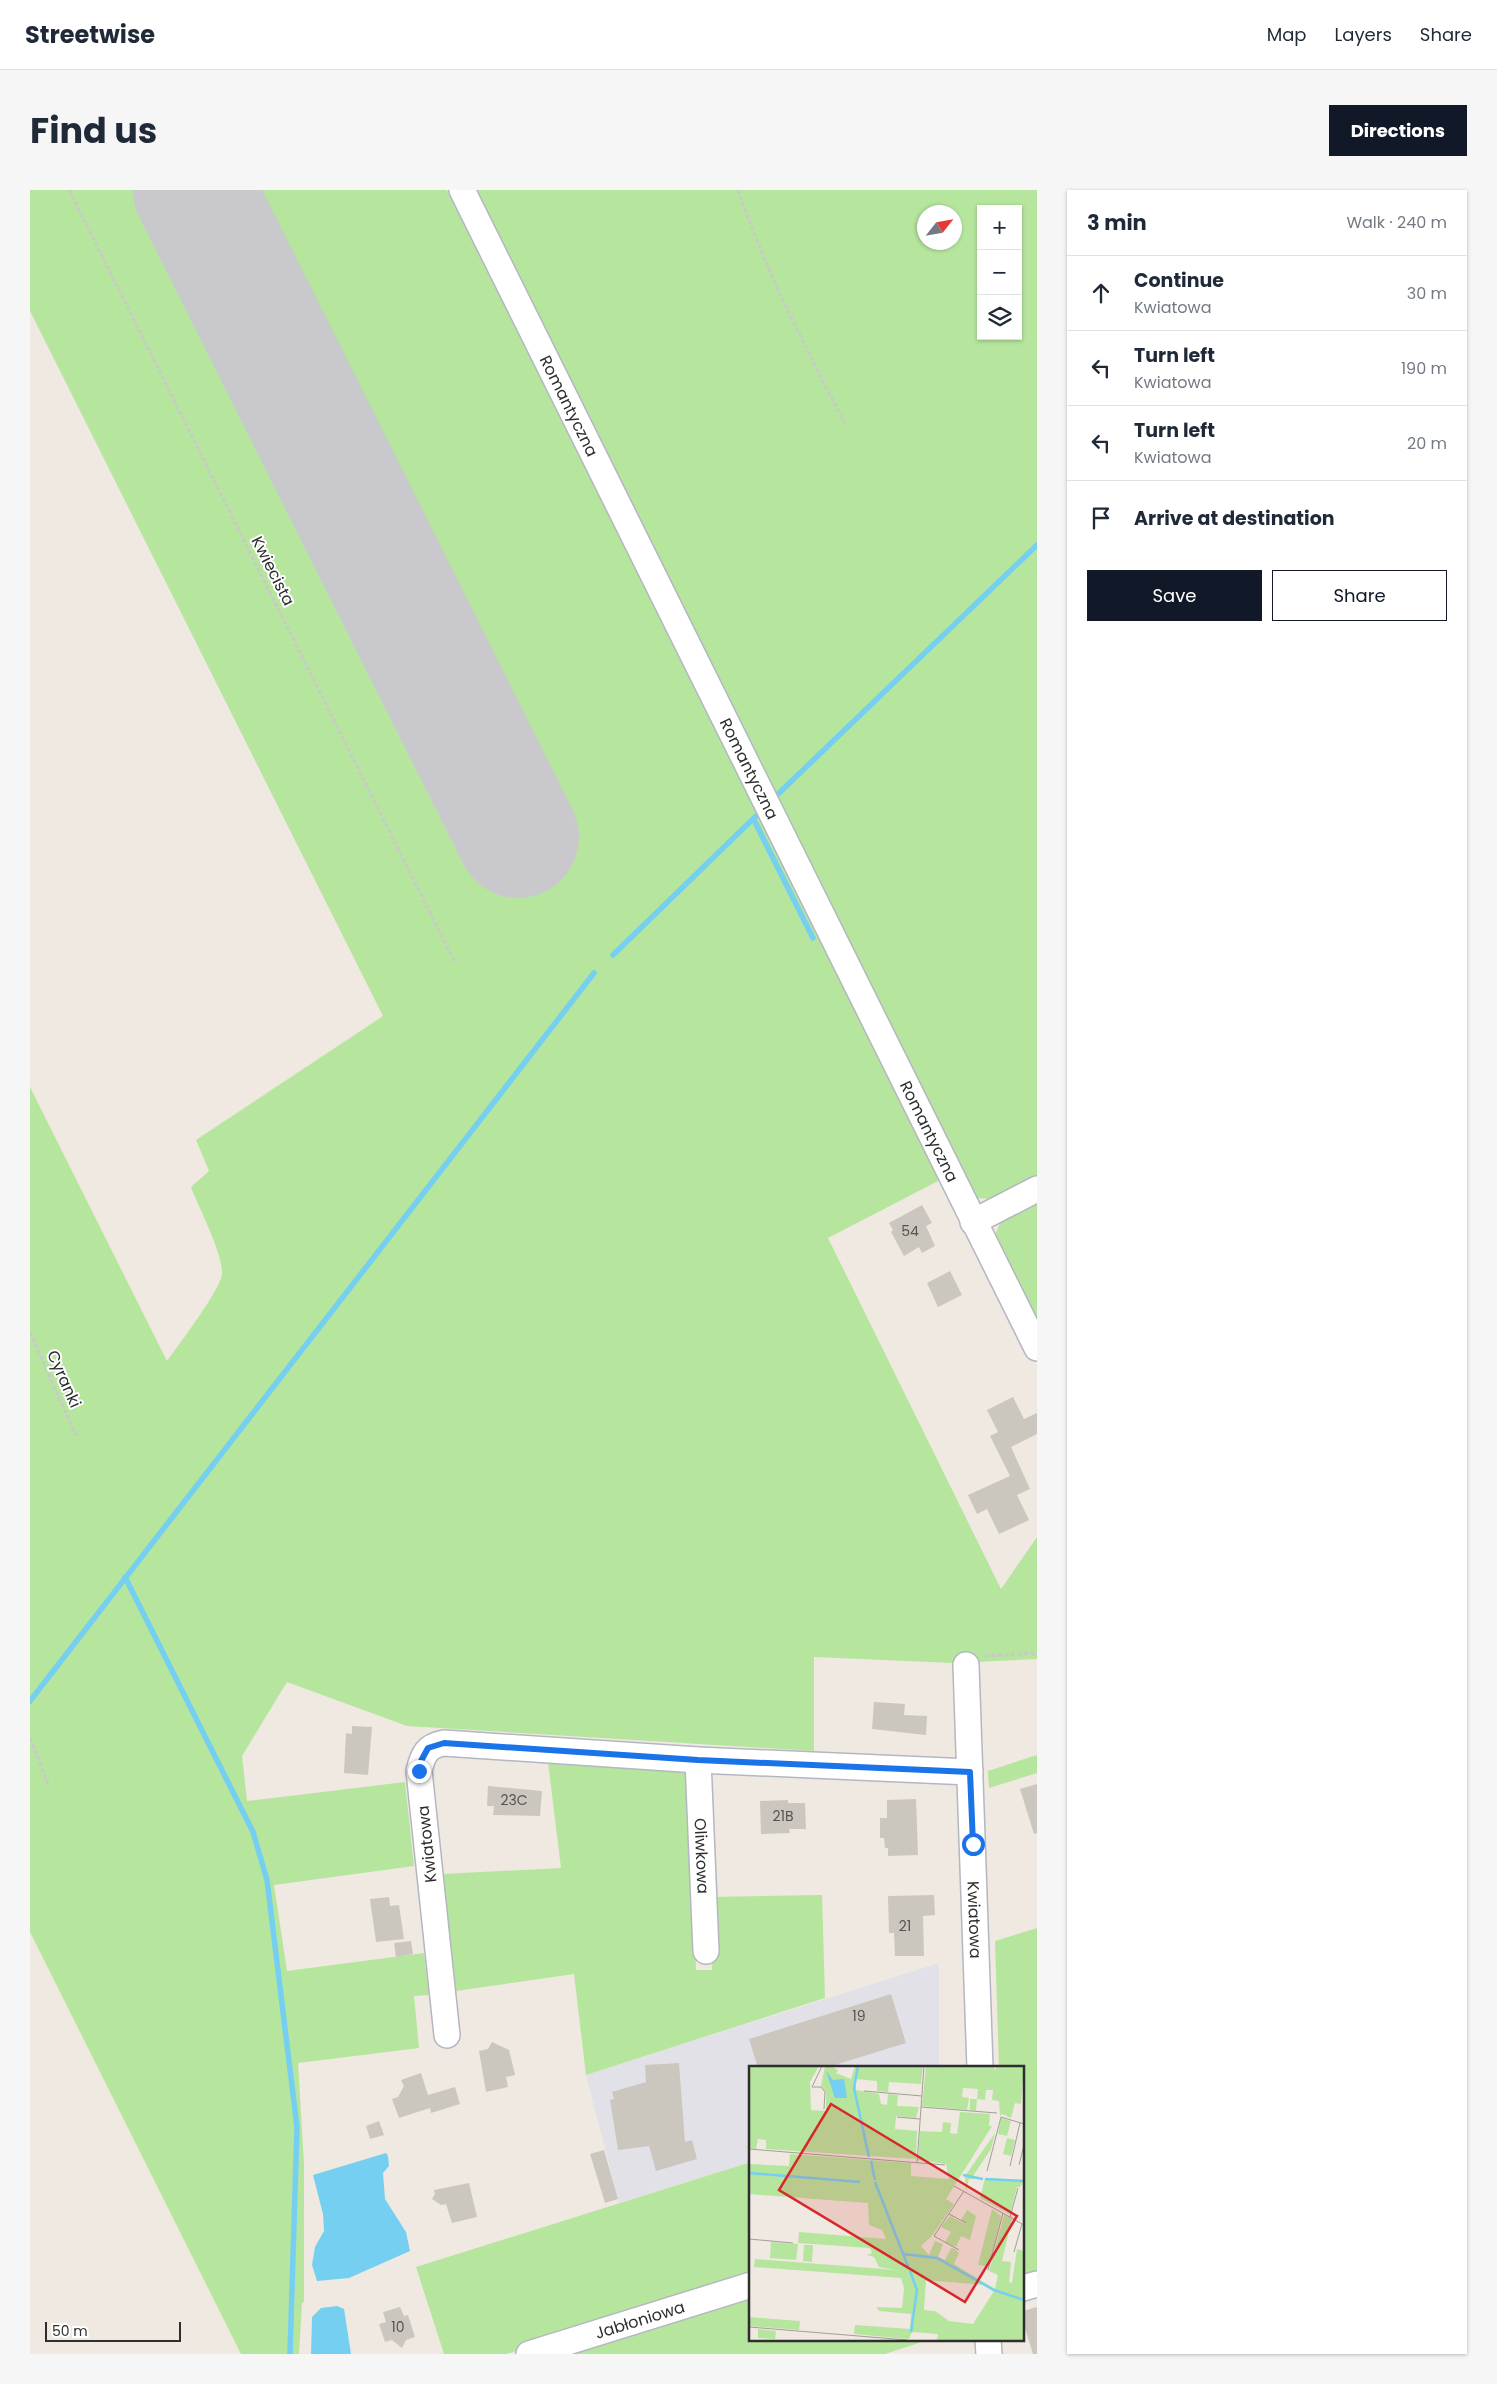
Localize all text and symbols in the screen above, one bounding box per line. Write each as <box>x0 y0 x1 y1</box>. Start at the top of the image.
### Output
text: Streetwise <box>25 18 155 51</box>
text: Map <box>1267 22 1307 47</box>
text: Layers <box>1335 22 1392 47</box>
text: Share <box>1420 22 1472 47</box>
button: Directions <box>1329 105 1467 156</box>
text: Find us <box>30 106 157 155</box>
north arrow <box>917 205 962 250</box>
map controls <box>977 205 1022 340</box>
button: + <box>977 205 1022 250</box>
text: 3 min <box>1087 208 1147 237</box>
text: Walk · 240 m <box>1346 211 1447 234</box>
button: − <box>977 250 1022 295</box>
text: Continue <box>1134 267 1224 294</box>
icon: ahead <box>1087 279 1115 307</box>
text: 30 m <box>1407 282 1447 305</box>
button: layers <box>977 295 1022 340</box>
text: Kwiatowa <box>1134 296 1211 319</box>
text: Turn left <box>1134 342 1215 369</box>
street label: Romantyczna <box>534 351 604 460</box>
icon: left <box>1087 354 1115 382</box>
text: 190 m <box>1401 357 1447 380</box>
text: Kwiatowa <box>1134 371 1211 394</box>
text: Turn left <box>1134 417 1215 444</box>
icon: left <box>1087 429 1115 457</box>
text: 20 m <box>1407 432 1447 455</box>
text: Kwiatowa <box>1134 446 1211 469</box>
icon: arrive <box>1087 504 1115 532</box>
text: Arrive at destination <box>1134 505 1335 532</box>
street label: Kwiecista <box>246 532 300 610</box>
button: Save <box>1087 570 1262 621</box>
button: Share <box>1272 570 1447 621</box>
street label: Romantyczna <box>714 714 784 823</box>
street label: Romantyczna <box>895 1077 964 1186</box>
house number: 54 <box>901 1221 919 1241</box>
street label: Cyranki <box>41 1347 87 1411</box>
route end <box>408 1760 431 1783</box>
house number: 23C <box>500 1790 528 1810</box>
street label: Kwiatowa <box>412 1804 442 1884</box>
house number: 21B <box>772 1806 794 1826</box>
street label: Oliwkowa <box>689 1817 715 1894</box>
route start <box>962 1833 985 1856</box>
street label: Kwiatowa <box>962 1881 988 1959</box>
house number: 21 <box>899 1916 911 1936</box>
house number: 19 <box>852 2006 866 2026</box>
inset map <box>749 2066 1024 2342</box>
street label: Jabłoniowa <box>592 2295 688 2344</box>
house number: 10 <box>391 2317 405 2337</box>
scale bar <box>45 2319 181 2342</box>
text: 50 m <box>52 2321 88 2341</box>

